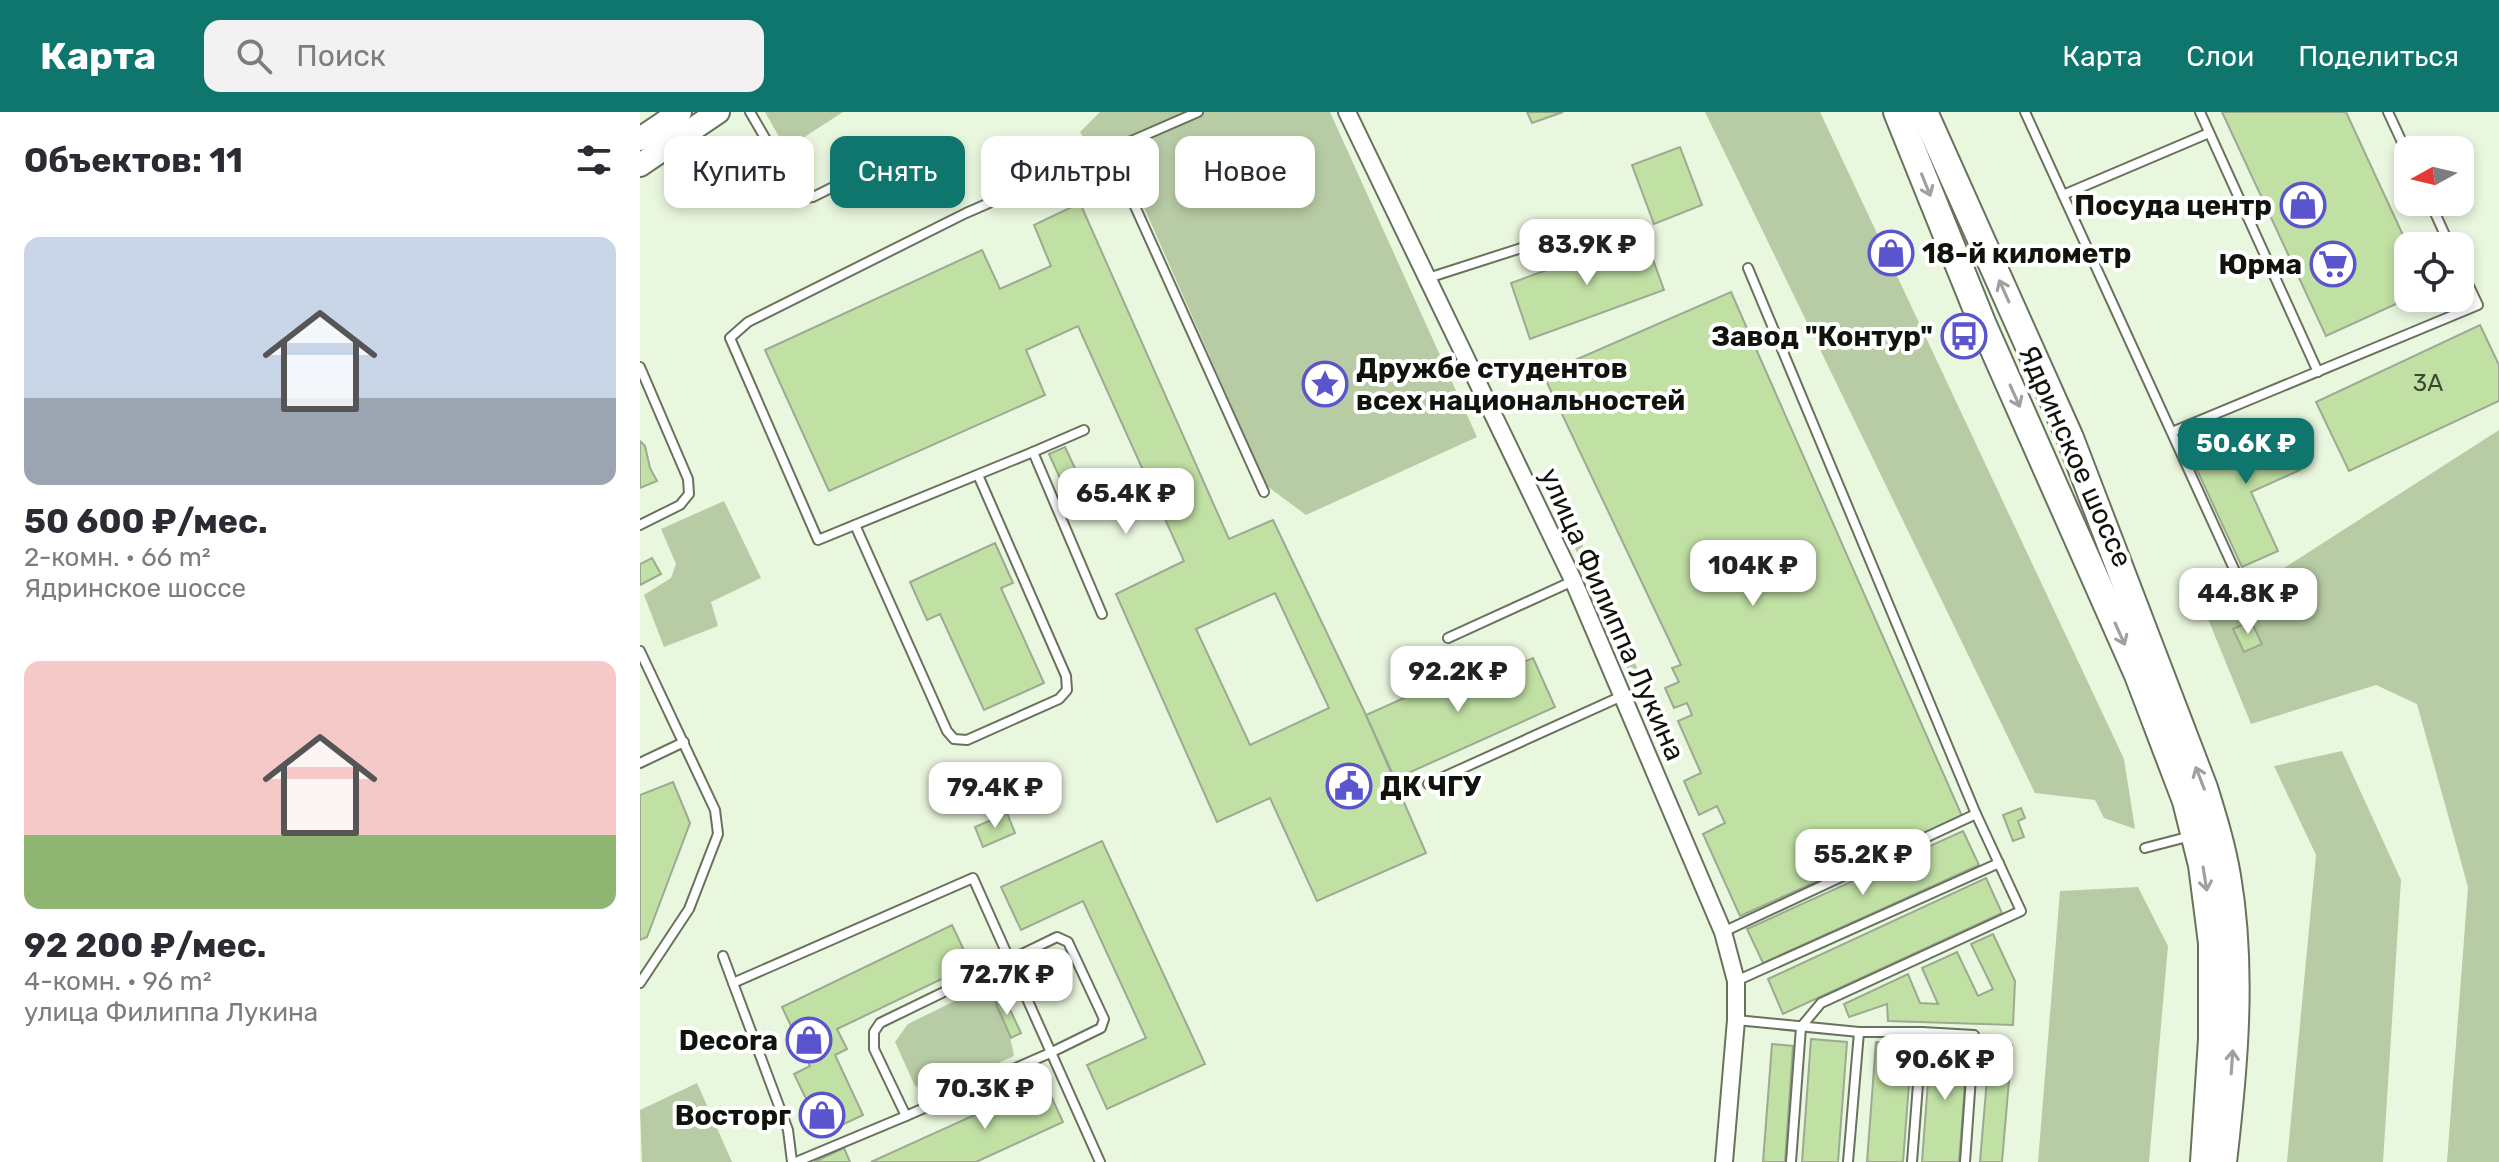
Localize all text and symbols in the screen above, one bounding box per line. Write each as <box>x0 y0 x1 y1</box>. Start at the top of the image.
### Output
search box <box>204 20 764 92</box>
text: Карта <box>40 33 156 79</box>
icon: search <box>232 34 276 78</box>
text: Поиск <box>296 38 386 74</box>
text: Карта <box>2062 40 2142 73</box>
text: Слои <box>2186 40 2254 73</box>
text: Поделиться <box>2298 40 2459 73</box>
chip: Купить <box>664 136 814 208</box>
chip: Снять <box>830 136 965 208</box>
chip: Фильтры <box>981 136 1159 208</box>
chip: Новое <box>1175 136 1315 208</box>
north arrow <box>2394 136 2474 216</box>
map controls <box>2394 136 2474 312</box>
icon: filters <box>572 138 616 182</box>
text: Объектов: 11 <box>24 140 243 181</box>
one-way arrow <box>1920 172 1935 197</box>
shop icon: Посуда центр <box>2279 181 2327 229</box>
place label: Посуда центр <box>2074 189 2272 222</box>
pin: 83.9K ₽ <box>1513 219 1661 287</box>
text: 83.9K ₽ <box>1537 229 1637 260</box>
shop icon: 18-й километр <box>1867 229 1915 277</box>
button: locate <box>2394 232 2474 312</box>
place label: 18-й километр <box>1922 237 2131 270</box>
supermarket icon: Юрма <box>2309 240 2357 288</box>
place label: Юрма <box>2219 248 2302 281</box>
one-way arrow <box>1996 279 2011 303</box>
icon: home <box>248 289 392 433</box>
bus stop icon: Завод "Контур" <box>1940 312 1988 360</box>
place label: Завод "Контур" <box>1711 320 1933 353</box>
street label: Ядринское шоссе <box>2012 340 2139 572</box>
place label: Дружбе студентов всех национальностей <box>1356 352 1685 417</box>
place icon: Дружбе студентов всех национальностей <box>1301 360 1349 408</box>
house number: 3А <box>2413 369 2443 397</box>
one-way arrow <box>2008 383 2023 408</box>
pin: 50.6K ₽ <box>2172 418 2320 486</box>
text: 50.6K ₽ <box>2196 428 2296 459</box>
street label: улица Филиппа Лукина <box>1533 463 1692 766</box>
pin: 65.4K ₽ <box>1052 468 1200 536</box>
text: 65.4K ₽ <box>1076 478 1176 509</box>
text: 50 600 ₽/мес. <box>24 501 268 542</box>
pin: 104K ₽ <box>1688 540 1818 608</box>
text: 2-комн. · 66 m² <box>24 542 211 573</box>
text: 104K ₽ <box>1708 550 1798 581</box>
pin: 44.8K ₽ <box>2174 568 2322 636</box>
text: Ядринское шоссе <box>24 573 246 604</box>
text: 44.8K ₽ <box>2197 578 2299 609</box>
one-way arrow <box>2113 622 2128 646</box>
pin: 92.2K ₽ <box>1384 646 1532 714</box>
text: 92.2K ₽ <box>1408 656 1508 687</box>
icon: home <box>248 713 392 857</box>
pin: 79.4K ₽ <box>921 762 1069 830</box>
public building icon: ДК ЧГУ <box>1325 762 1373 810</box>
one-way arrow <box>2192 766 2206 791</box>
place label: ДК ЧГУ <box>1380 770 1482 803</box>
text: 79.4K ₽ <box>947 772 1043 803</box>
pin: 55.2K ₽ <box>1789 829 1937 897</box>
text: 55.2K ₽ <box>1813 839 1913 870</box>
one-way arrow <box>2198 866 2213 891</box>
text: 92 200 ₽/мес. <box>24 925 267 966</box>
pin: 72.7K ₽ <box>933 949 1081 1017</box>
text: 72.7K ₽ <box>960 959 1054 990</box>
text: 4-комн. · 96 m² <box>24 966 212 997</box>
text: улица Филиппа Лукина <box>24 997 318 1028</box>
shop icon: Decora <box>785 1016 833 1064</box>
place label: Decora <box>679 1024 778 1057</box>
pin: 90.6K ₽ <box>1871 1034 2019 1102</box>
text: 90.6K ₽ <box>1895 1044 1995 1075</box>
one-way arrow <box>2225 1049 2240 1076</box>
pin: 70.3K ₽ <box>911 1063 1059 1131</box>
text: 70.3K ₽ <box>936 1073 1034 1104</box>
shop icon: Восторг <box>798 1091 846 1139</box>
place label: Восторг <box>675 1099 791 1132</box>

